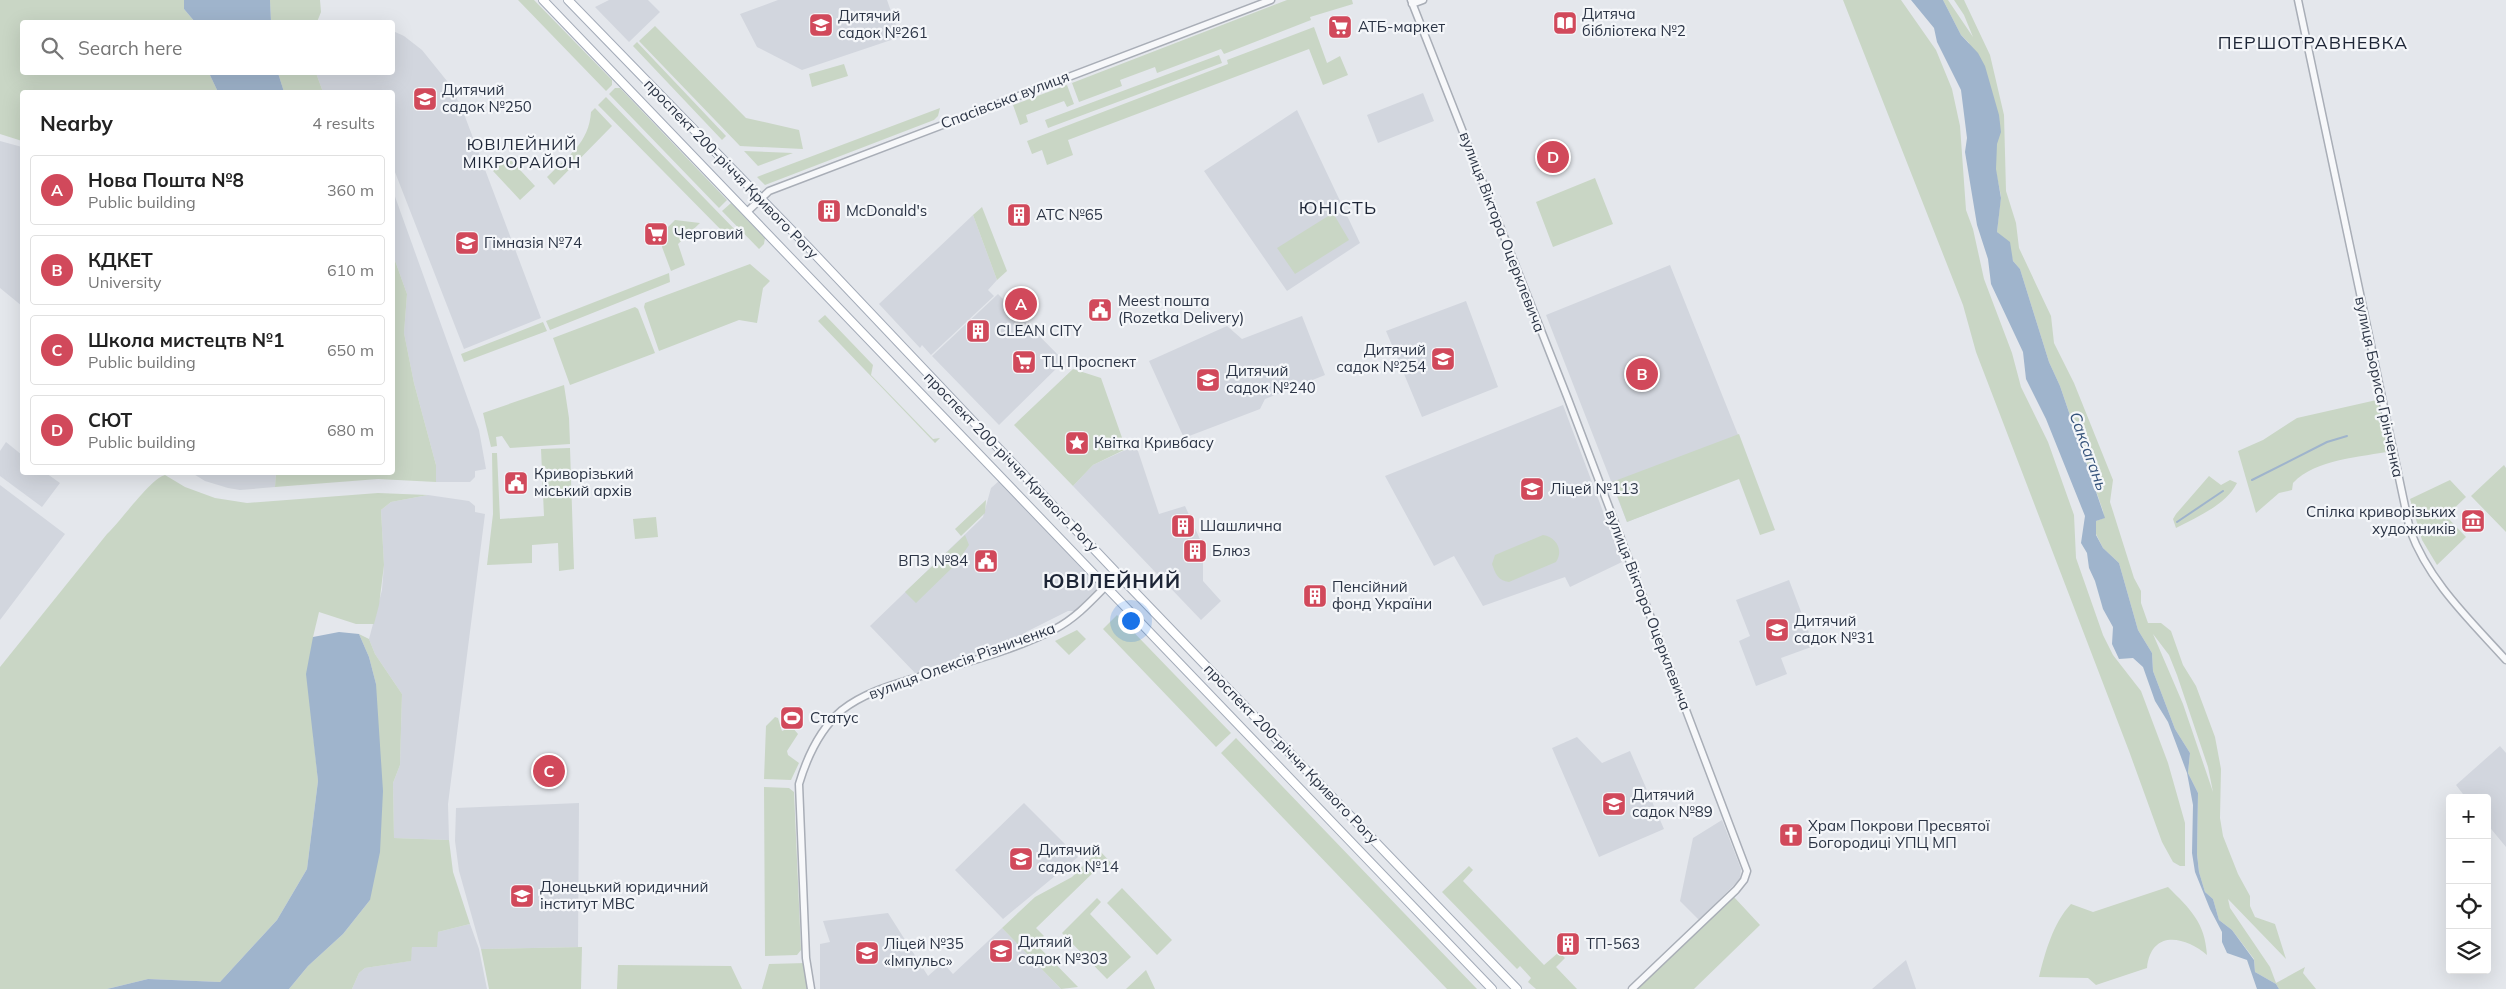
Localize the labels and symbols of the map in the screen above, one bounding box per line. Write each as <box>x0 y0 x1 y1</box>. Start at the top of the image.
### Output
place label: Дитяча бібліотека №2 <box>1582 4 1686 40</box>
place label: Дитячий садок №261 <box>838 6 928 42</box>
library icon: Дитяча бібліотека №2 <box>1552 10 1578 36</box>
school or university icon: Дитячий садок №261 <box>808 12 834 38</box>
supermarket icon: АТБ-маркет <box>1327 14 1353 40</box>
place label: АТБ-маркет <box>1358 17 1445 36</box>
district label: ПЕРШОТРАВНЕВКА <box>2218 31 2408 54</box>
street label: Спасівська вулиця <box>938 66 1072 133</box>
street label: проспект 200-річчя Кривого Рогу <box>640 75 823 263</box>
place label: Дитячий садок №250 <box>442 80 532 116</box>
school or university icon: Дитячий садок №250 <box>412 86 438 112</box>
street label: вулиця Віктора Оцерклевича <box>1455 129 1550 335</box>
district label: ЮВІЛЕЙНИЙ МІКРОРАЙОН <box>463 134 581 172</box>
pin: D <box>1537 138 1569 176</box>
district label: ЮНІСТЬ <box>1299 196 1377 219</box>
building icon: McDonald's <box>816 198 842 224</box>
place label: McDonald's <box>846 201 927 220</box>
building icon: АТС №65 <box>1006 202 1032 228</box>
place label: АТС №65 <box>1036 205 1103 224</box>
supermarket icon: Черговий <box>643 221 669 247</box>
place label: Черговий <box>674 224 743 243</box>
school or university icon: Гімназія №74 <box>454 230 480 256</box>
place label: Гімназія №74 <box>484 233 582 252</box>
pin: A <box>1005 285 1037 323</box>
place label: Meest пошта (Rozetka Delivery) <box>1118 291 1244 327</box>
street label: вулиця Бориса Грінченка <box>2351 295 2408 479</box>
public building icon: Meest пошта (Rozetka Delivery) <box>1087 297 1113 323</box>
building icon: CLEAN CITY <box>965 318 991 344</box>
place label: CLEAN CITY <box>996 321 1083 340</box>
place label: Дитячий садок №254 <box>1336 340 1426 376</box>
school or university icon: Дитячий садок №254 <box>1430 346 1456 372</box>
supermarket icon: ТЦ Проспект <box>1011 349 1037 375</box>
place label: ТЦ Проспект <box>1042 352 1136 371</box>
pin: B <box>1626 355 1658 393</box>
place label: Дитячий садок №240 <box>1226 361 1316 397</box>
school or university icon: Дитячий садок №240 <box>1195 367 1221 393</box>
street label: проспект 200-річчя Кривого Рогу <box>920 368 1103 556</box>
water label: Саксагань <box>2066 409 2113 493</box>
place icon: Квітка Кривбасу <box>1064 430 1090 456</box>
place label: Квітка Кривбасу <box>1094 433 1214 452</box>
place label: Криворізький міський архів <box>534 464 634 500</box>
public building icon: Криворізький міський архів <box>503 470 529 496</box>
school or university icon: Ліцей №113 <box>1519 476 1545 502</box>
place label: Ліцей №113 <box>1550 479 1639 498</box>
place label: Спілка криворізьких художників <box>2306 502 2456 538</box>
street label: вулиця Віктора Оцерклевича <box>1601 507 1696 713</box>
museum icon: Спілка криворізьких художників <box>2460 508 2486 534</box>
building icon: Шашлична <box>1170 513 1196 539</box>
place label: Шашлична <box>1200 516 1282 535</box>
building icon: Блюз <box>1182 538 1208 564</box>
place label: Блюз <box>1212 541 1250 560</box>
public building icon: ВПЗ №84 <box>973 548 999 574</box>
place label: ВПЗ №84 <box>898 551 968 570</box>
district label: ЮВІЛЕЙНИЙ <box>1043 568 1181 593</box>
place label: Пенсійний фонд України <box>1332 577 1432 613</box>
building icon: Пенсійний фонд України <box>1302 583 1328 609</box>
your location <box>1118 608 1144 634</box>
place label: Дитячий садок №31 <box>1794 611 1875 647</box>
school or university icon: Дитячий садок №31 <box>1764 617 1790 643</box>
street label: вулиця Олексія Різниченка <box>866 618 1058 703</box>
street label: проспект 200-річчя Кривого Рогу <box>1200 660 1383 848</box>
sports icon: Статус <box>779 705 805 731</box>
place label: Статус <box>810 708 859 727</box>
pin: C <box>533 752 565 790</box>
place label: Дитячий садок №89 <box>1632 785 1713 821</box>
school or university icon: Дитячий садок №89 <box>1601 791 1627 817</box>
place label: Храм Покрови Пресвятої Богородиці УПЦ МП <box>1808 816 1990 852</box>
church icon: Храм Покрови Пресвятої Богородиці УПЦ МП <box>1778 822 1804 848</box>
place label: Дитячий садок №14 <box>1038 840 1119 876</box>
school or university icon: Дитячий садок №14 <box>1008 846 1034 872</box>
place label: Донецький юридичний інститут МВС <box>540 877 708 913</box>
school or university icon: Донецький юридичний інститут МВС <box>509 883 535 909</box>
building icon: ТП-563 <box>1555 931 1581 957</box>
place label: Дитяий садок №303 <box>1018 932 1108 968</box>
place label: Ліцей №35 «Імпульс» <box>884 934 964 970</box>
place label: ТП-563 <box>1586 934 1640 953</box>
school or university icon: Дитяий садок №303 <box>988 938 1014 964</box>
school or university icon: Ліцей №35 «Імпульс» <box>854 940 880 966</box>

